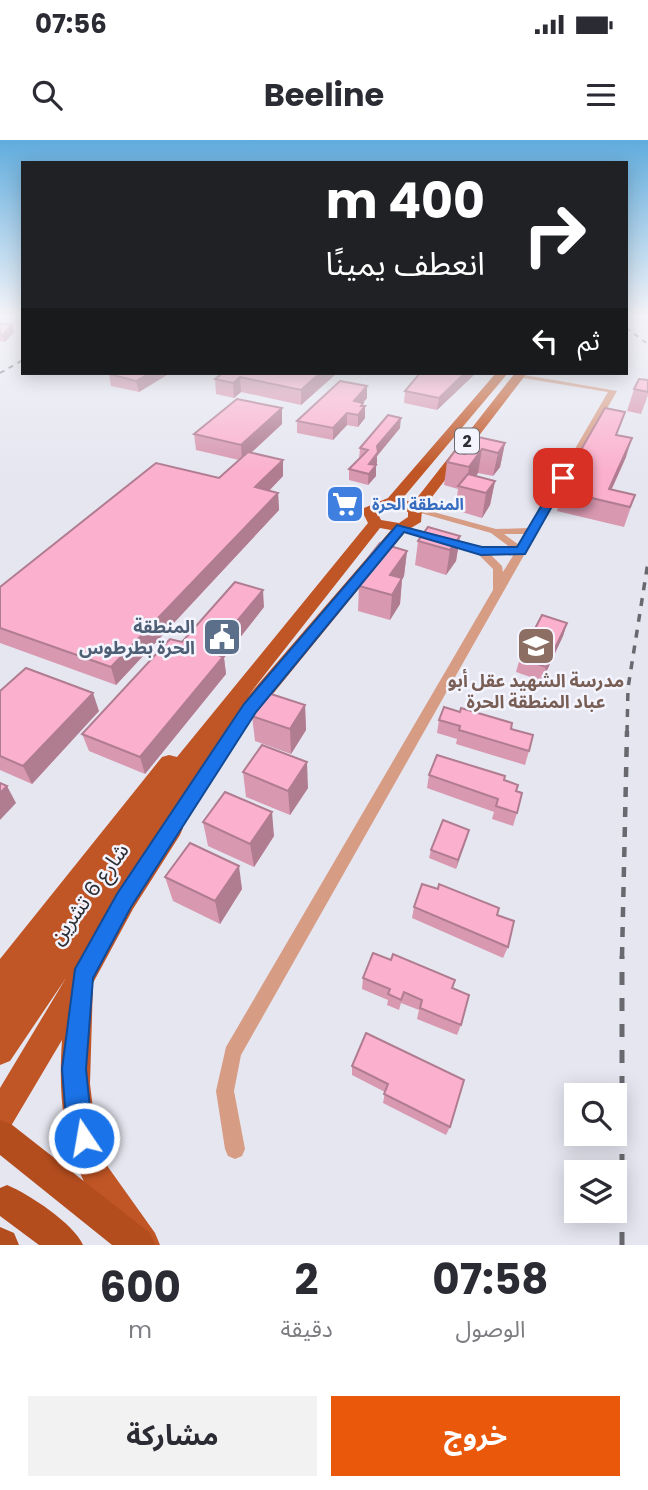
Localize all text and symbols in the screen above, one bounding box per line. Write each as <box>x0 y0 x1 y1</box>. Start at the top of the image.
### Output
text: 07:56 <box>35 6 107 42</box>
text: Beeline <box>264 72 384 117</box>
icon: search <box>28 76 66 114</box>
icon: menu <box>582 76 620 114</box>
text: 400 m <box>326 167 485 235</box>
icon: right <box>509 189 600 280</box>
text: انعطف يمينًا <box>325 241 485 286</box>
icon: left <box>526 322 564 360</box>
text: ثم <box>578 323 600 359</box>
road number: 2 <box>455 428 479 454</box>
pin <box>533 448 593 508</box>
icon: arrive <box>544 459 582 497</box>
supermarket icon: المنطقة الحرة <box>324 483 366 525</box>
place label: المنطقة الحرة <box>372 493 464 516</box>
place label: المنطقة الحرة بطرطوس <box>79 614 195 660</box>
public building icon: المنطقة الحرة بطرطوس <box>201 616 243 658</box>
school or university icon: مدرسة الشهيد عقل أبو عباد المنطقة الحرة <box>515 625 557 667</box>
place label: مدرسة الشهيد عقل أبو عباد المنطقة الحرة <box>448 668 624 714</box>
street label: شارع 6 تشرين <box>42 837 136 951</box>
map controls <box>564 1083 627 1223</box>
button: search <box>564 1083 627 1146</box>
position arrow <box>47 1101 121 1175</box>
button: layers <box>564 1160 627 1223</box>
text: 2 <box>295 1250 319 1309</box>
text: 07:58 <box>432 1250 549 1309</box>
text: 600 <box>99 1258 181 1317</box>
text: دقيقة <box>280 1313 333 1345</box>
text: الوصول <box>455 1313 525 1345</box>
text: m <box>128 1314 152 1346</box>
button: مشاركة <box>28 1396 317 1476</box>
button: خروج <box>331 1396 620 1476</box>

